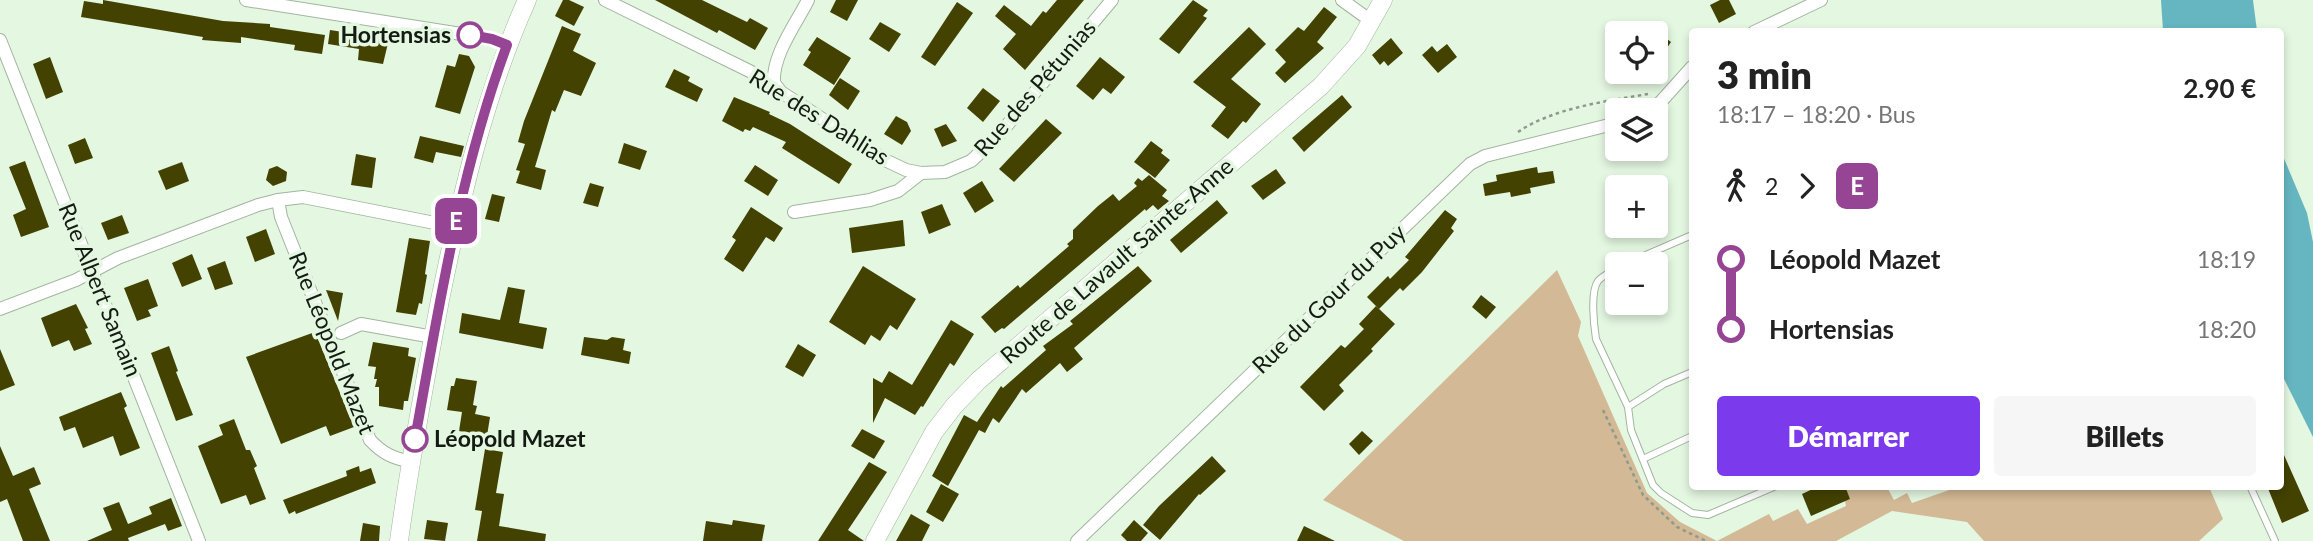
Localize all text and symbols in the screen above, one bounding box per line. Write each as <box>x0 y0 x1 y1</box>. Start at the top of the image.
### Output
street label: Rue des Pétunias <box>967 13 1101 161</box>
place label: Hortensias <box>340 20 451 48</box>
map controls <box>1605 21 1668 315</box>
button: locate <box>1605 21 1668 84</box>
marker: Hortensias <box>457 22 483 48</box>
text: 3 min <box>1717 51 1812 97</box>
street label: Rue des Dahlias <box>744 62 895 170</box>
text: 2.90 € <box>2183 72 2256 104</box>
button: layers <box>1605 98 1668 161</box>
text: 18:17 – 18:20 · Bus <box>1717 100 1916 128</box>
street label: Route de Lavault Sainte-Anne <box>994 152 1238 369</box>
icon: walk <box>1717 167 1755 205</box>
icon: forward <box>1788 167 1826 205</box>
text: E <box>1850 171 1864 200</box>
text: 2 <box>1765 172 1778 200</box>
button: + <box>1605 175 1668 238</box>
line badge: E <box>433 198 479 244</box>
street label: Rue Albert Samain <box>53 199 149 381</box>
text: E <box>449 206 463 235</box>
street label: Rue du Gour du Puy <box>1246 218 1411 379</box>
text: Léopold Mazet <box>1769 243 1940 275</box>
text: 18:19 <box>2197 245 2256 273</box>
street label: Rue Léopold Mazet <box>284 247 383 439</box>
button: − <box>1605 252 1668 315</box>
text: Hortensias <box>1769 313 1894 345</box>
text: 18:20 <box>2197 315 2256 343</box>
button: Démarrer <box>1717 396 1980 476</box>
button: Billets <box>1994 396 2256 476</box>
place label: Léopold Mazet <box>434 424 586 452</box>
marker: Léopold Mazet <box>402 426 428 452</box>

